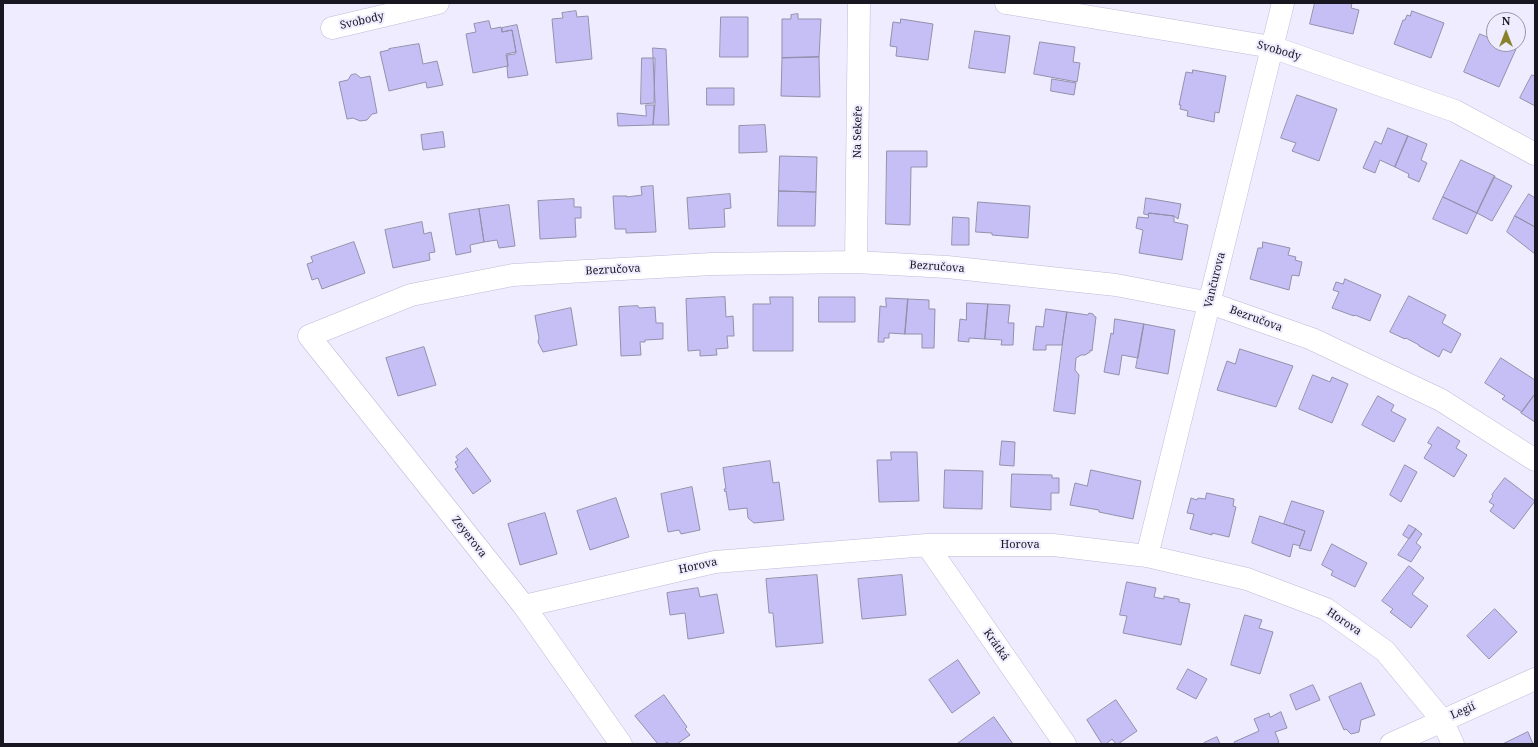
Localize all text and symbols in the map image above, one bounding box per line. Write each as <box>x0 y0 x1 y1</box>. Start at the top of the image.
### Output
street label: Svobody <box>339 10 385 32</box>
north arrow <box>1486 12 1526 52</box>
text: N <box>1502 13 1510 28</box>
street label: Svobody <box>1256 38 1302 64</box>
street label: Na Sekeře <box>851 106 865 158</box>
street label: Vančurova <box>1202 251 1228 309</box>
street label: Bezručova <box>909 258 965 276</box>
street label: Bezručova <box>585 262 641 278</box>
street label: Bezručova <box>1228 303 1284 335</box>
street label: Zeyerova <box>449 514 489 560</box>
street label: Horova <box>1000 538 1040 552</box>
street label: Horova <box>677 555 719 577</box>
street label: Horova <box>1324 606 1364 638</box>
street label: Krátká <box>980 627 1012 663</box>
street label: Legií <box>1449 700 1477 722</box>

